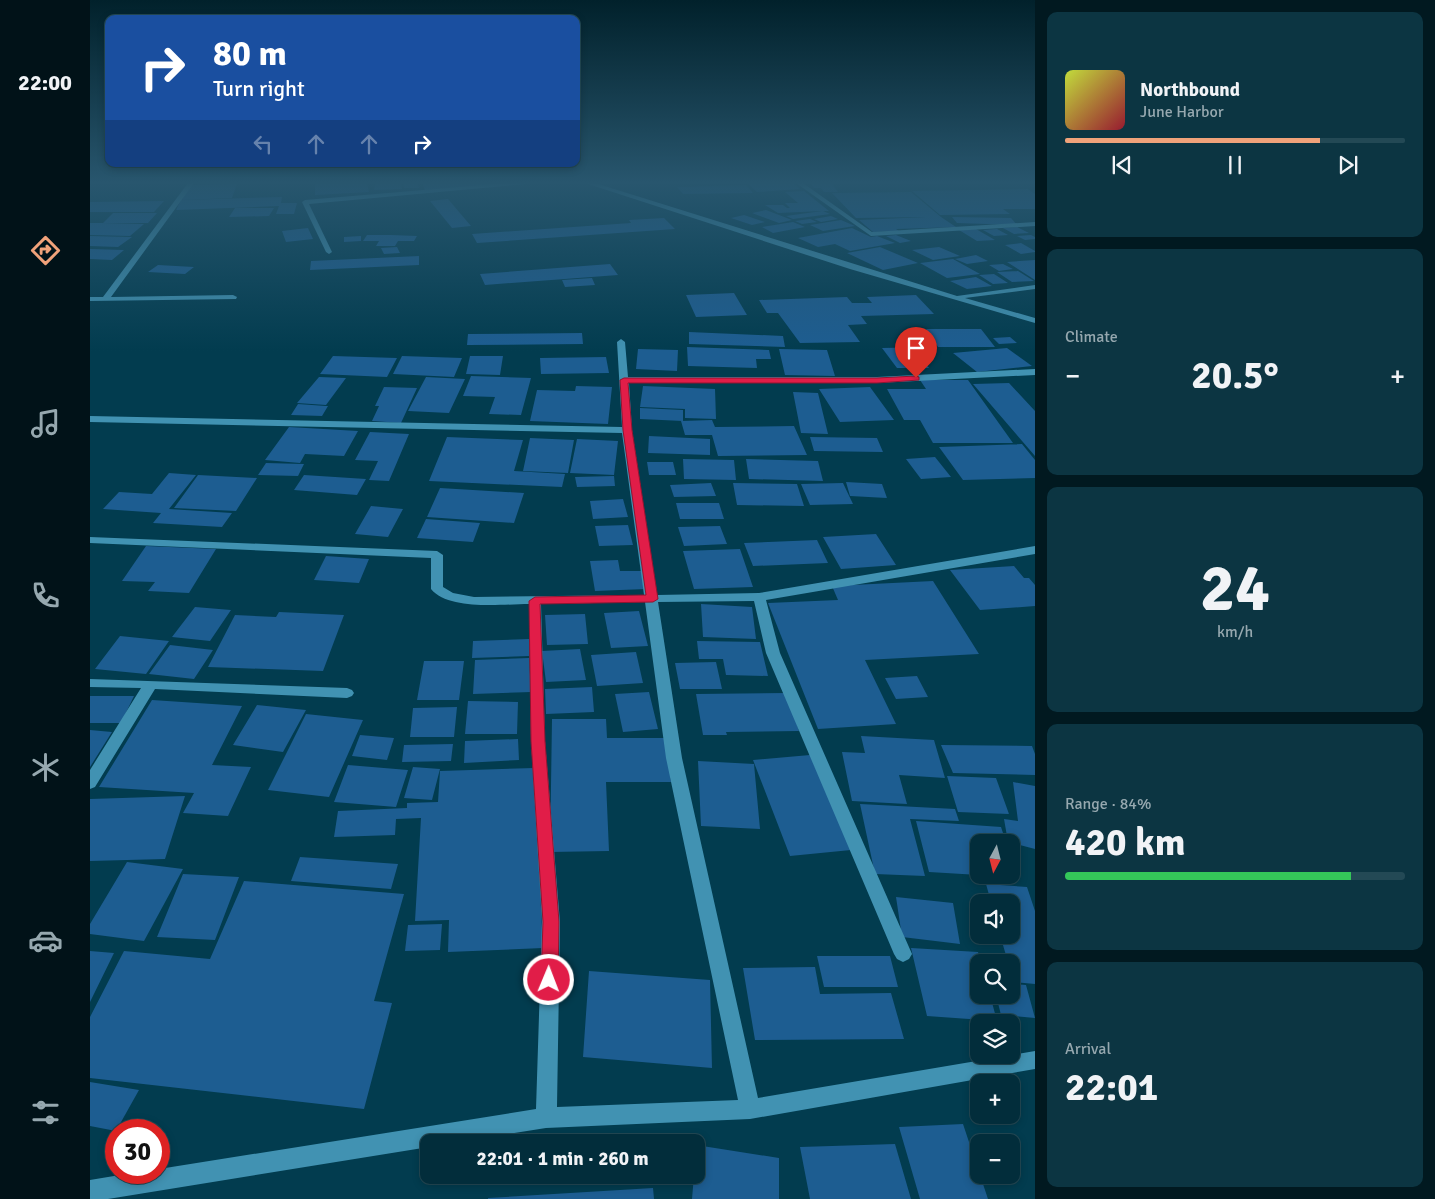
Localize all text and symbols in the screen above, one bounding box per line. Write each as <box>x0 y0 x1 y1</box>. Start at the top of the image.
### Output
text: 80 m <box>213 32 287 75</box>
icon: right <box>130 35 195 100</box>
text: 22:00 <box>18 69 72 96</box>
text: Turn right <box>213 75 305 102</box>
text: Northbound <box>1140 78 1240 102</box>
text: June Harbor <box>1140 102 1224 122</box>
icon: left <box>249 130 277 158</box>
icon: ahead <box>302 130 330 158</box>
icon: ahead <box>355 130 383 158</box>
icon: right <box>408 130 436 158</box>
icon: previous <box>1108 151 1136 179</box>
icon: pause <box>1221 151 1249 179</box>
icon: next <box>1334 151 1362 179</box>
icon: directions <box>28 233 63 268</box>
pin <box>895 327 937 378</box>
text: Climate <box>1065 327 1118 347</box>
icon: arrive <box>902 334 930 362</box>
text: 20.5° <box>1191 352 1279 399</box>
text: − <box>1065 359 1080 393</box>
text: + <box>1390 359 1405 393</box>
icon: music <box>28 406 63 441</box>
text: 24 <box>1200 549 1270 629</box>
icon: phone <box>28 578 63 613</box>
text: km/h <box>1217 622 1253 642</box>
icon: climate <box>28 750 63 785</box>
text: Range · 84% <box>1065 794 1151 814</box>
text: 420 km <box>1065 819 1186 866</box>
north arrow <box>970 834 1020 884</box>
map controls <box>970 834 1020 1184</box>
button: sound <box>970 894 1020 944</box>
icon: car <box>28 923 63 958</box>
position arrow <box>522 953 574 1005</box>
button: search <box>970 954 1020 1004</box>
button: layers <box>970 1014 1020 1064</box>
text: Arrival <box>1065 1039 1111 1059</box>
text: 22:01 <box>1065 1064 1158 1111</box>
button: + <box>970 1074 1020 1124</box>
icon: filters <box>28 1095 63 1130</box>
speed limit sign: 30 <box>105 1119 170 1184</box>
button: − <box>970 1134 1020 1184</box>
text: 22:01 · 1 min · 260 m <box>476 1147 649 1171</box>

